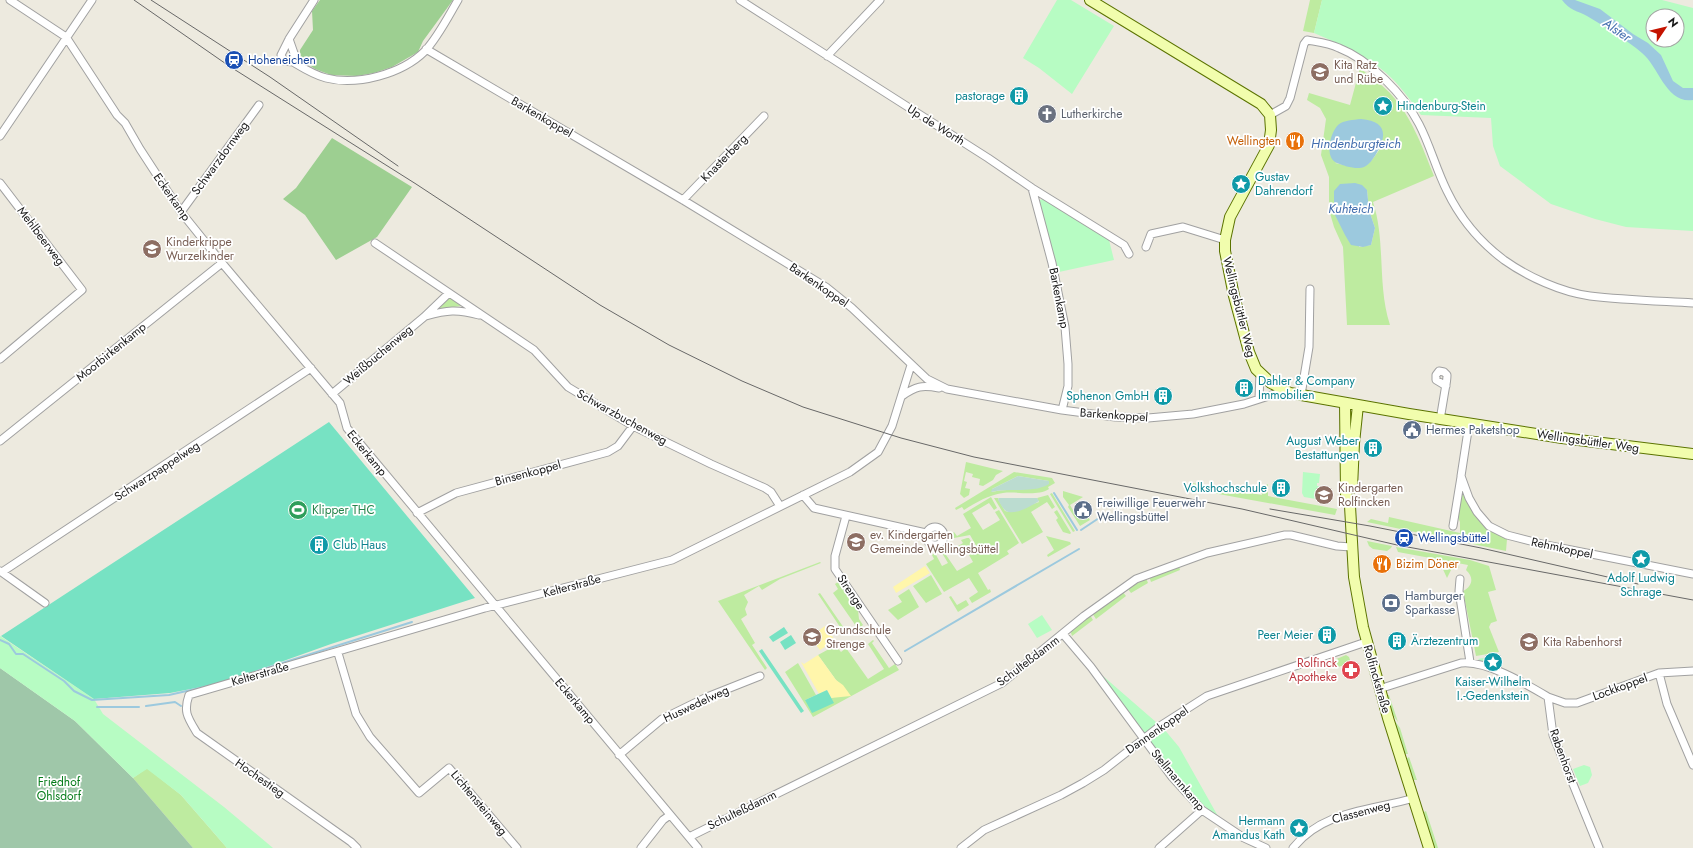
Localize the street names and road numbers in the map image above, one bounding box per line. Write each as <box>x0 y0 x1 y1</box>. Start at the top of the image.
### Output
street label: Barkenkoppel <box>508 92 576 142</box>
street label: Up de Worth <box>904 100 968 150</box>
street label: Schwarzdornweg <box>187 117 253 199</box>
street label: Knasterberg <box>696 130 752 186</box>
street label: Eckerkamp <box>149 169 195 225</box>
street label: Mehlbeerweg <box>13 203 69 269</box>
street label: Wellingsbüttler Weg <box>1218 255 1260 359</box>
street label: Barkenkoppel <box>786 258 852 312</box>
street label: Barkenkamp <box>1044 266 1074 330</box>
street label: Moorbirkenkamp <box>72 318 150 386</box>
street label: Weißbuchenweg <box>339 321 417 389</box>
street label: Schwarzbuchenweg <box>573 385 671 449</box>
street label: Barkenkoppel <box>1079 404 1149 426</box>
street label: Wellingsbüttler Weg <box>1536 425 1640 457</box>
street label: Eckerkamp <box>343 426 391 480</box>
street label: Schwarzpappelweg <box>111 437 203 505</box>
street label: Binsenkoppel <box>493 456 563 490</box>
street label: Rehmkoppel <box>1529 533 1595 563</box>
street label: Kelterstraße <box>541 570 603 602</box>
street label: Strenge <box>833 571 869 613</box>
street label: Schulteßdamm <box>993 631 1063 691</box>
street label: Rolfinckstraße <box>1359 643 1395 715</box>
street label: Kelterstraße <box>229 657 291 691</box>
street label: Lockkoppel <box>1590 669 1650 705</box>
street label: Eckerkamp <box>550 674 600 728</box>
street label: Huswedelweg <box>660 681 732 727</box>
street label: Dannenkoppel <box>1122 702 1192 758</box>
street label: Rabenhorst <box>1545 726 1581 786</box>
street label: Stellmannkamp <box>1147 745 1209 815</box>
street label: Hochestieg <box>231 754 289 802</box>
street label: Lichtensteinweg <box>446 767 512 839</box>
street label: Schulteßdamm <box>704 786 780 834</box>
street label: Classenweg <box>1330 796 1392 828</box>

